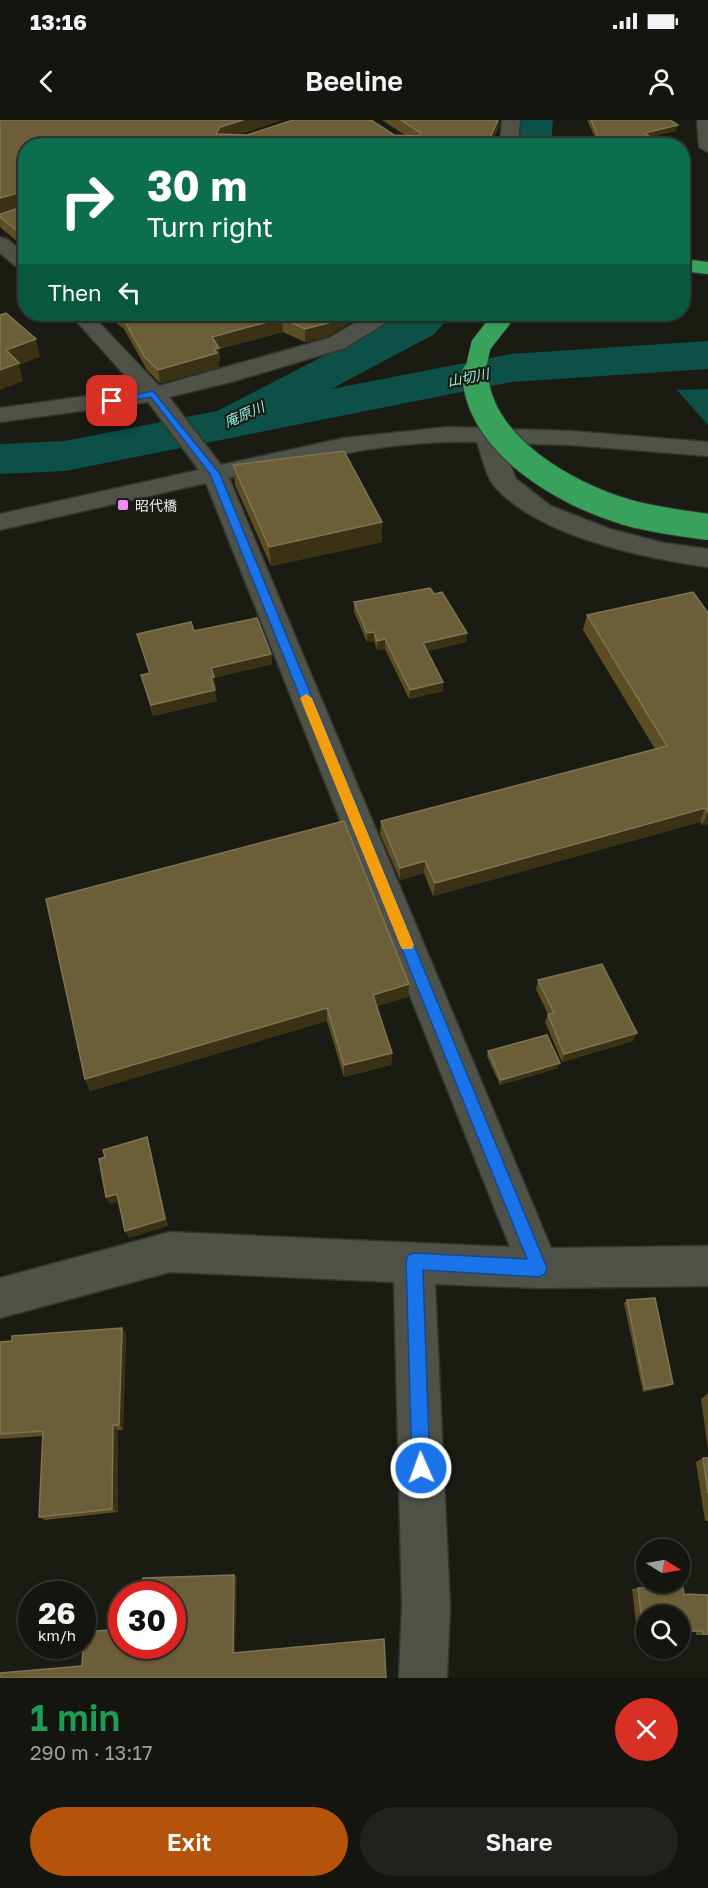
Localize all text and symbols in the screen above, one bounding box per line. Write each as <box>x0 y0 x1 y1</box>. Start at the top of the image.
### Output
text: 13:16 <box>30 8 87 35</box>
icon: back <box>30 65 63 98</box>
text: Beeline <box>305 65 403 97</box>
icon: person <box>645 65 678 98</box>
text: 30 m <box>147 160 247 210</box>
icon: right <box>48 162 126 240</box>
text: Turn right <box>147 211 273 243</box>
icon: left <box>113 276 146 309</box>
text: Then <box>48 279 101 306</box>
water label: 山切川 <box>446 364 492 389</box>
pin <box>86 375 137 426</box>
icon: arrive <box>95 384 128 417</box>
water label: 庵原川 <box>221 397 268 430</box>
place label: 昭代橋 <box>135 497 177 514</box>
marker: 昭代橋 <box>116 498 130 512</box>
position arrow <box>389 1436 453 1500</box>
north arrow <box>636 1539 690 1593</box>
map controls <box>636 1539 690 1659</box>
speed limit sign: 30 <box>108 1581 186 1659</box>
text: 26 <box>38 1595 76 1631</box>
button: search <box>636 1605 690 1659</box>
text: km/h <box>38 1626 76 1644</box>
text: 1 min <box>30 1696 120 1739</box>
button: close <box>615 1698 678 1761</box>
text: 290 m · 13:17 <box>30 1740 153 1764</box>
button: Exit <box>30 1807 348 1876</box>
button: Share <box>360 1807 678 1876</box>

